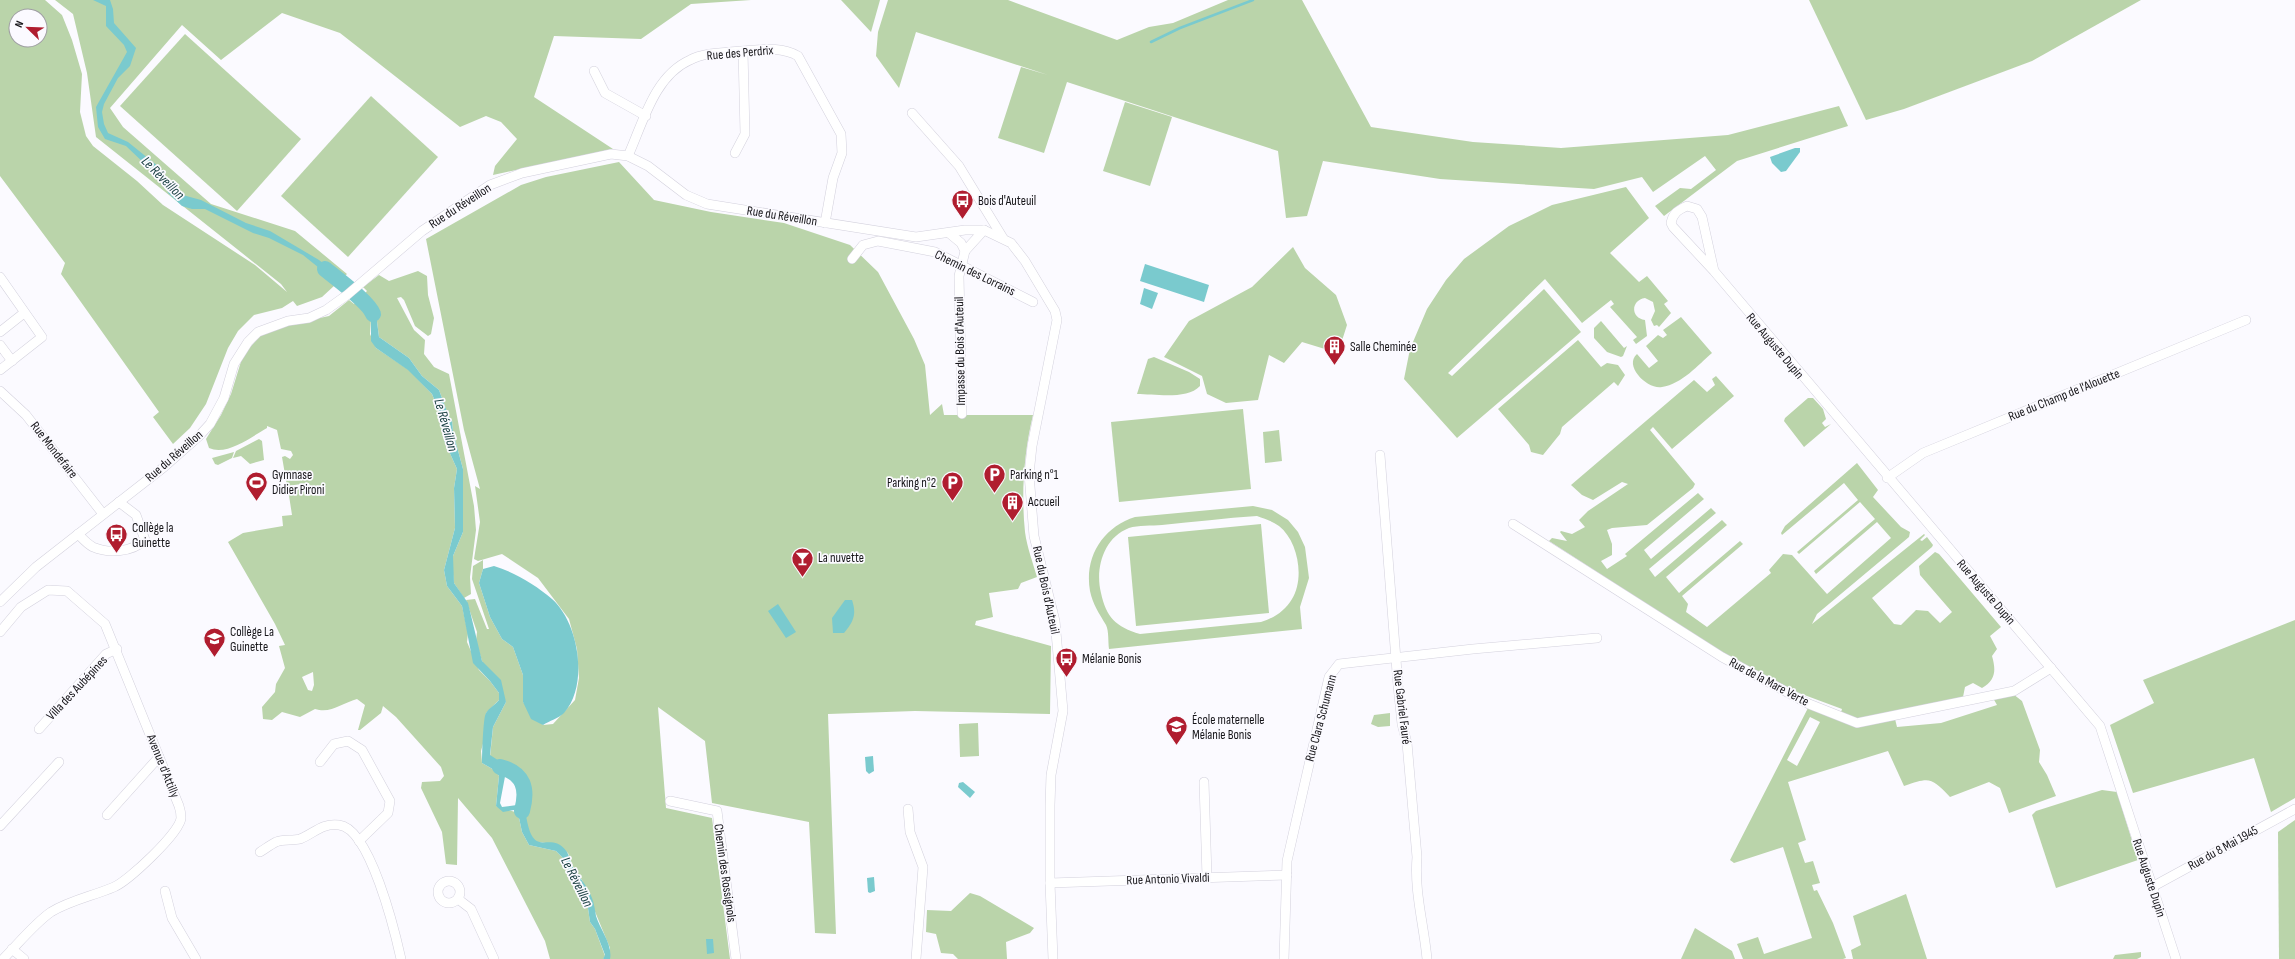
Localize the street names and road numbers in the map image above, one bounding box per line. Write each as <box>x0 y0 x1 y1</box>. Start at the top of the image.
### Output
street label: Rue des Perdrix <box>706 42 774 64</box>
street label: Rue du Réveillon <box>426 180 494 232</box>
street label: Rue du Réveillon <box>746 203 818 229</box>
street label: Chemin des Lorrains <box>932 247 1018 300</box>
street label: Impasse du Bois d'Auteuil <box>951 296 969 406</box>
street label: Rue Auguste Dupin <box>1743 310 1807 382</box>
street label: Rue du Champ de l'Alouette <box>2006 365 2122 425</box>
street label: Rue Mondefaire <box>27 418 81 482</box>
street label: Rue du Réveillon <box>142 427 206 485</box>
street label: Rue du Bois d'Auteuil <box>1029 544 1063 636</box>
street label: Rue Auguste Dupin <box>1953 556 2019 628</box>
street label: Villa des Aubépines <box>43 652 111 724</box>
street label: Rue de la Mare Verte <box>1726 654 1812 710</box>
street label: Rue Gabriel Fauré <box>1389 669 1415 745</box>
street label: Rue Clara Schumann <box>1302 673 1340 763</box>
street label: Avenue d'Attilly <box>143 731 183 800</box>
street label: Rue du 8 Mai 1945 <box>2185 822 2261 874</box>
street label: Chemin des Rossignols <box>710 823 740 923</box>
street label: Rue Auguste Dupin <box>2129 837 2169 919</box>
street label: Rue Antonio Vivaldi <box>1126 870 1210 888</box>

